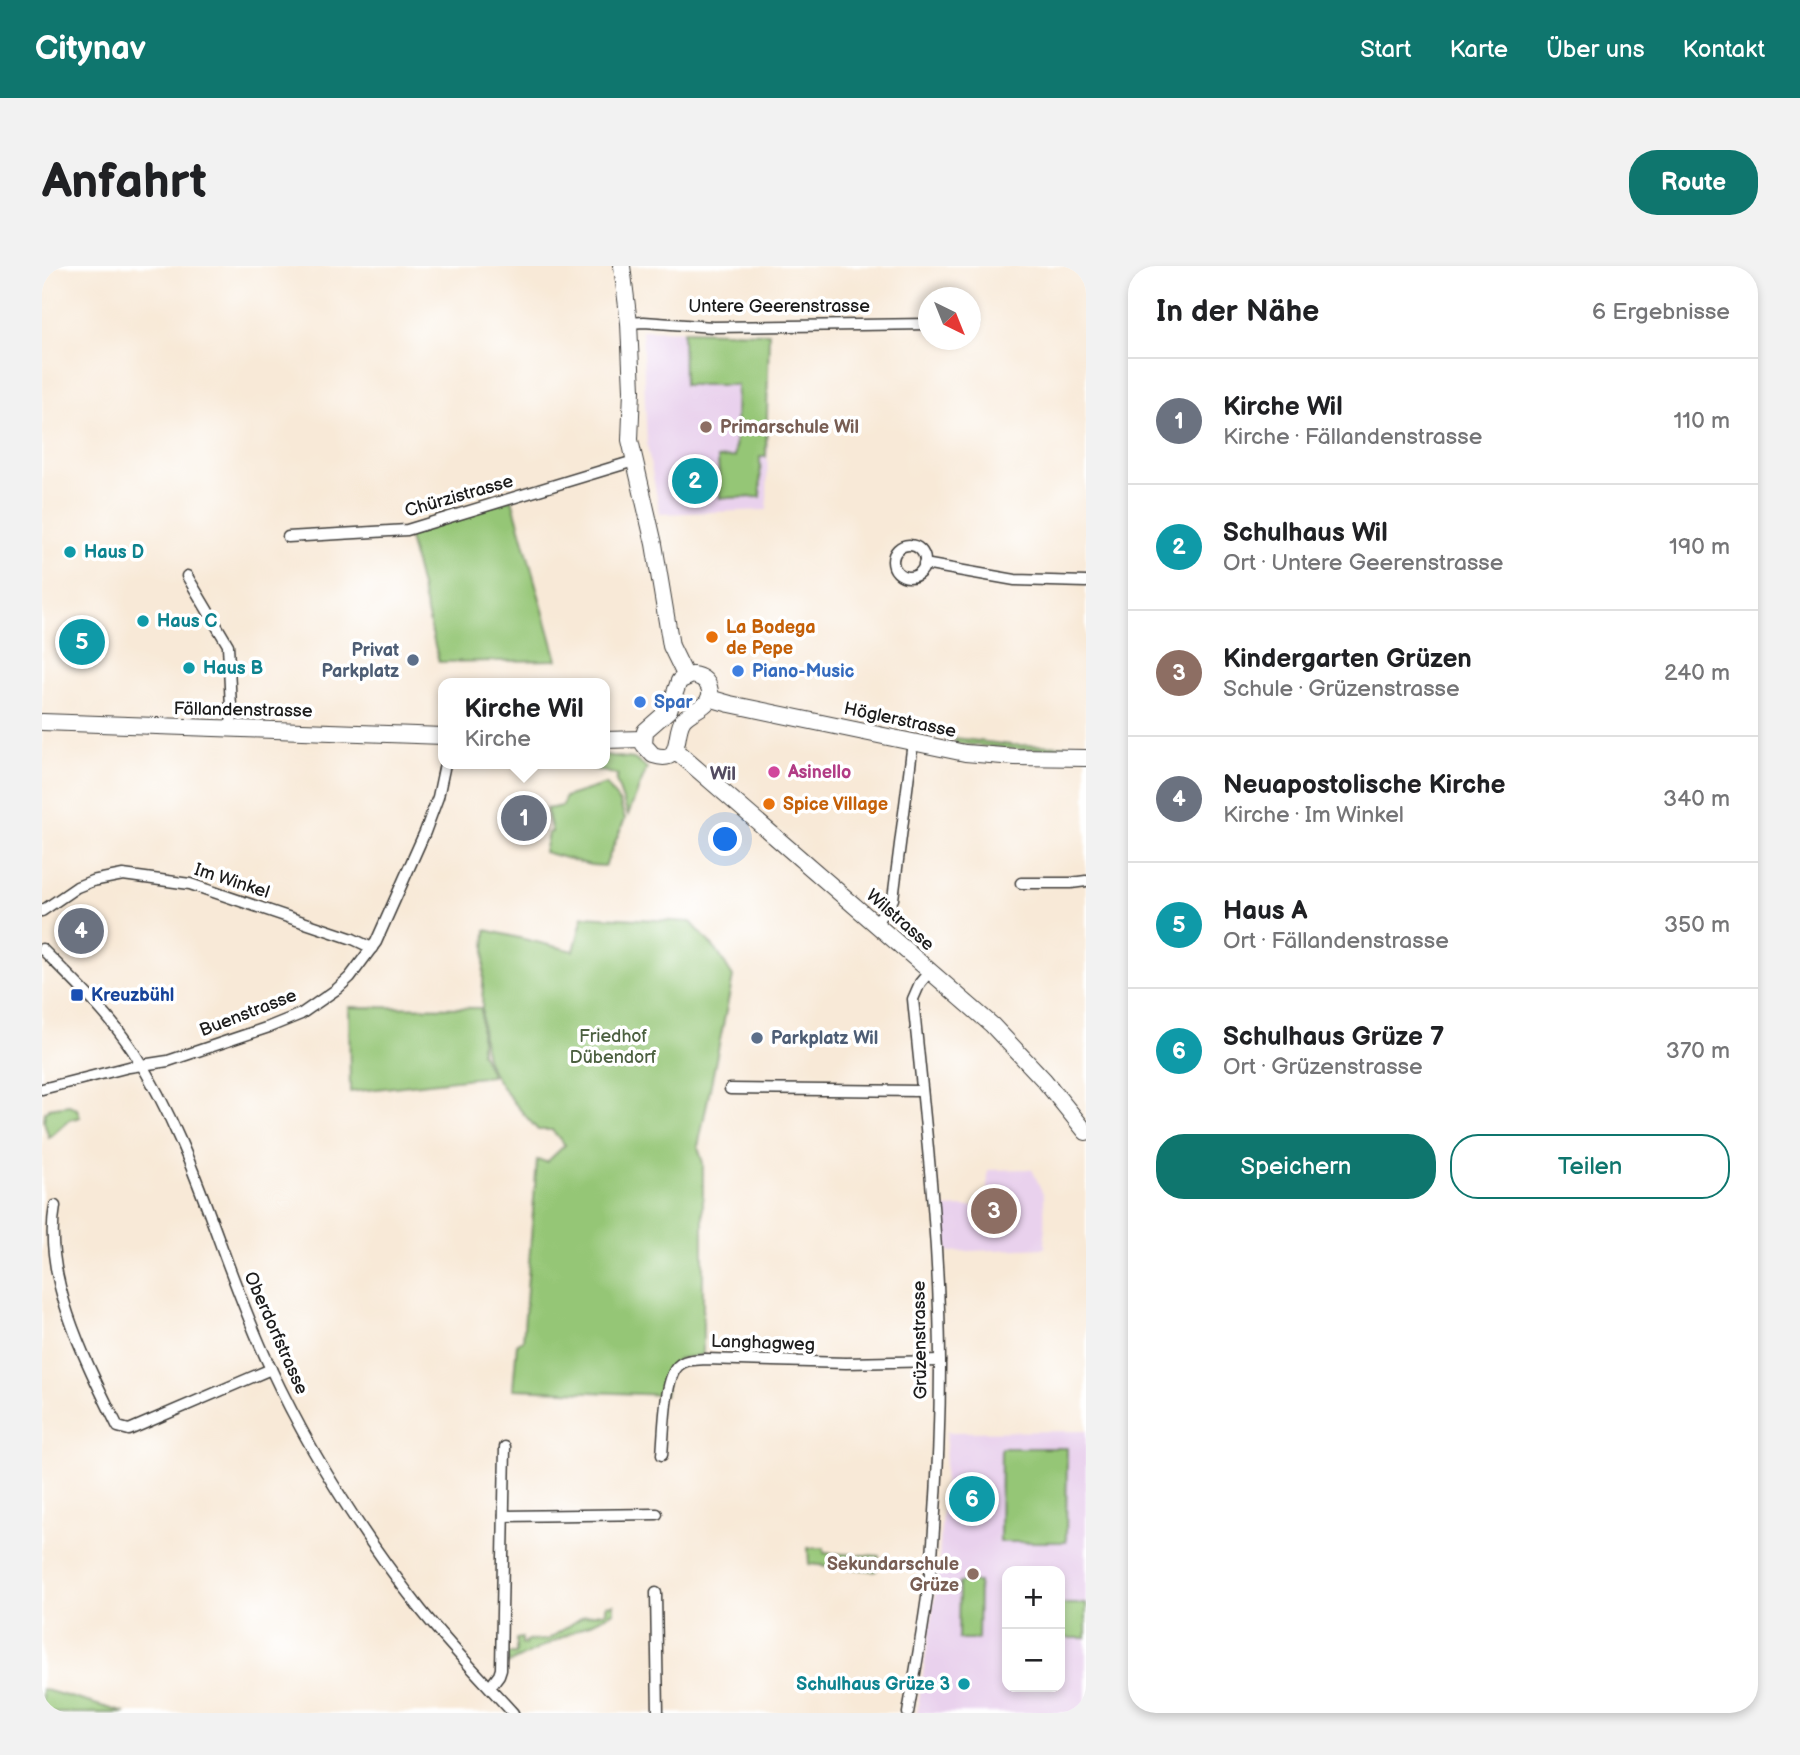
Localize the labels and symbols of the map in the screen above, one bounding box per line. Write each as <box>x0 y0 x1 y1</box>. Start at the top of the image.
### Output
north arrow <box>918 287 981 350</box>
street label: Untere Geerenstrasse <box>688 296 870 317</box>
place label: Primarschule Wil <box>720 417 859 438</box>
marker: Primarschule Wil <box>698 419 714 435</box>
pin: 2 <box>672 455 718 507</box>
street label: Chürzistrasse <box>402 470 516 521</box>
place label: Haus D <box>84 542 144 563</box>
marker: Haus D <box>62 544 78 560</box>
place label: Haus C <box>157 611 217 632</box>
marker: Haus C <box>135 613 151 629</box>
pin: 5 <box>59 616 105 668</box>
place label: La Bodega de Pepe <box>726 617 816 659</box>
marker: La Bodega de Pepe <box>704 629 720 645</box>
place label: Privat Parkplatz <box>322 640 399 682</box>
marker: Privat Parkplatz <box>405 652 421 668</box>
place label: Haus B <box>203 658 263 679</box>
marker: Haus B <box>181 660 197 676</box>
place label: Piano-Music <box>752 661 855 682</box>
marker: Piano-Music <box>730 663 746 679</box>
place label: Spar <box>654 692 694 713</box>
marker: Spar <box>632 694 648 710</box>
street label: Fällandenstrasse <box>173 698 313 722</box>
street label: Höglerstrasse <box>842 698 958 742</box>
place label: Asinello <box>787 762 851 783</box>
district label: Wil <box>710 763 736 786</box>
marker: Asinello <box>766 764 782 780</box>
pin: 1 <box>501 792 547 844</box>
place label: Spice Village <box>783 794 888 815</box>
marker: Spice Village <box>761 796 777 812</box>
your location <box>708 822 742 856</box>
street label: Im Winkel <box>192 859 272 903</box>
street label: Wilstrasse <box>862 885 938 955</box>
pin: 4 <box>58 905 104 957</box>
place label: Kreuzbühl <box>91 985 174 1006</box>
street label: Buenstrasse <box>196 985 300 1041</box>
marker: Kreuzbühl <box>69 987 85 1003</box>
park label: Friedhof Dübendorf <box>570 1026 657 1068</box>
place label: Parkplatz Wil <box>771 1028 878 1049</box>
marker: Parkplatz Wil <box>749 1030 765 1046</box>
pin: 3 <box>971 1185 1017 1237</box>
street label: Oberdorfstrasse <box>240 1268 313 1398</box>
street label: Grüzenstrasse <box>908 1280 932 1399</box>
street label: Langhagweg <box>711 1331 815 1355</box>
pin: 6 <box>949 1473 995 1525</box>
place label: Sekundarschule Grüze <box>827 1554 959 1596</box>
marker: Sekundarschule Grüze <box>965 1566 981 1582</box>
place label: Schulhaus Grüze 3 <box>796 1674 950 1695</box>
marker: Schulhaus Grüze 3 <box>956 1676 972 1692</box>

